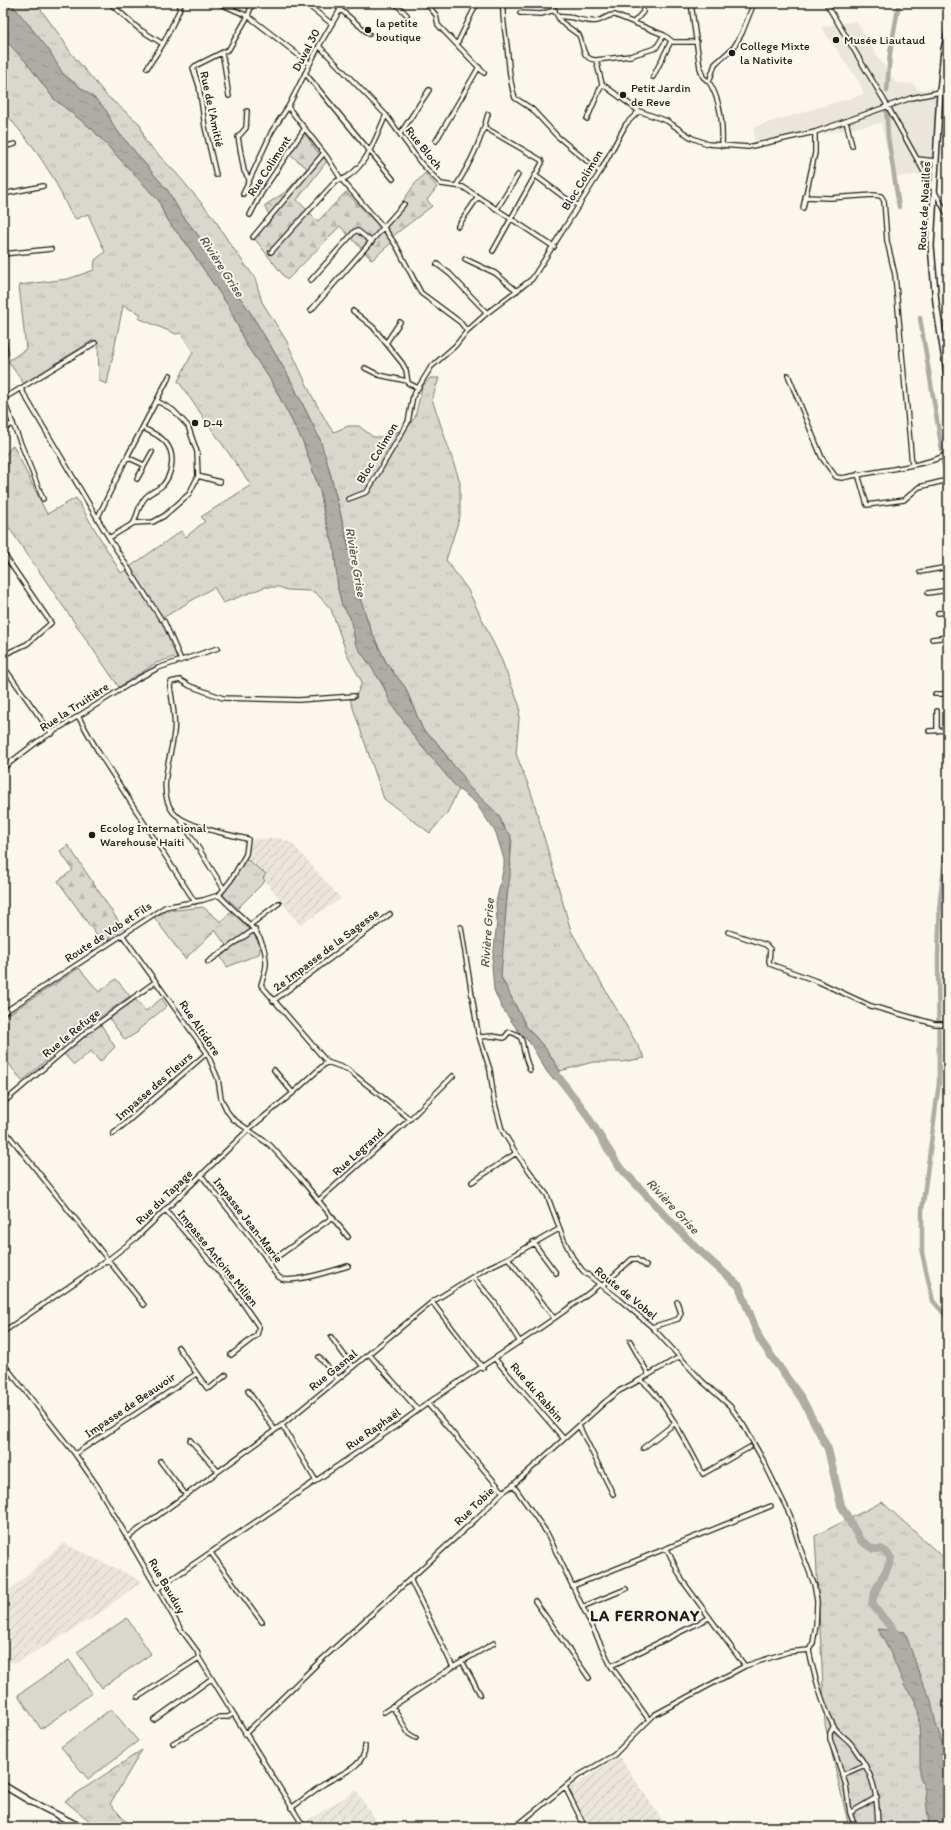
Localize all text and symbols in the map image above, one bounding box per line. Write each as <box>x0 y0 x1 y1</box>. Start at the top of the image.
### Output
place label: la petite boutique <box>376 16 421 44</box>
marker: la petite boutique <box>363 25 373 35</box>
street label: Duval 30 <box>289 26 323 74</box>
place label: Musée Liautaud <box>844 33 926 47</box>
marker: Musée Liautaud <box>831 35 841 45</box>
place label: College Mixte la Nativite <box>740 39 810 67</box>
marker: College Mixte la Nativite <box>727 48 737 58</box>
street label: Rue de l'Amitié <box>197 70 227 148</box>
place label: Petit Jardin de Reve <box>631 81 691 109</box>
marker: Petit Jardin de Reve <box>618 90 628 100</box>
street label: Rue Bloch <box>402 124 446 173</box>
street label: Rue Colimont <box>244 133 294 199</box>
street label: Bloc Colimon <box>558 147 606 213</box>
street label: Route de Noailles <box>915 161 933 251</box>
water label: Rivière Grise <box>197 232 248 300</box>
place label: D-4 <box>203 416 223 430</box>
marker: D-4 <box>190 418 200 428</box>
street label: Bloc Colimon <box>353 420 401 486</box>
water label: Rivière Grise <box>343 526 370 599</box>
street label: Rue la Truitière <box>37 679 111 734</box>
place label: Ecolog International Warehouse Haiti <box>100 821 207 849</box>
marker: Ecolog International Warehouse Haiti <box>87 830 97 840</box>
water label: Rivière Grise <box>477 897 497 969</box>
street label: Route de Vob et Fils <box>62 899 154 965</box>
street label: 2e Impasse de la Sagesse <box>270 906 382 994</box>
street label: Rue Altidore <box>176 998 224 1059</box>
street label: Rue le Refuge <box>39 1005 103 1060</box>
street label: Impasse des Fleurs <box>112 1049 196 1123</box>
street label: Rue Legrand <box>329 1125 387 1179</box>
street label: Rue du Tapage <box>133 1166 196 1228</box>
street label: Impasse Jean-Marie <box>210 1175 286 1266</box>
water label: Rivière Grise <box>644 1175 703 1237</box>
street label: Impasse Antoine Milien <box>175 1207 261 1309</box>
street label: Route de Vobel <box>592 1264 661 1323</box>
street label: Rue Gasnal <box>306 1346 360 1394</box>
street label: Rue du Rabbin <box>507 1359 567 1425</box>
street label: Impasse de Beauvoir <box>82 1369 178 1440</box>
street label: Rue Raphaël <box>343 1405 404 1453</box>
street label: Rue Tobie <box>451 1483 497 1528</box>
street label: Rue Bauduy <box>146 1556 189 1616</box>
district label: LA FERRONAY <box>590 1606 700 1625</box>

